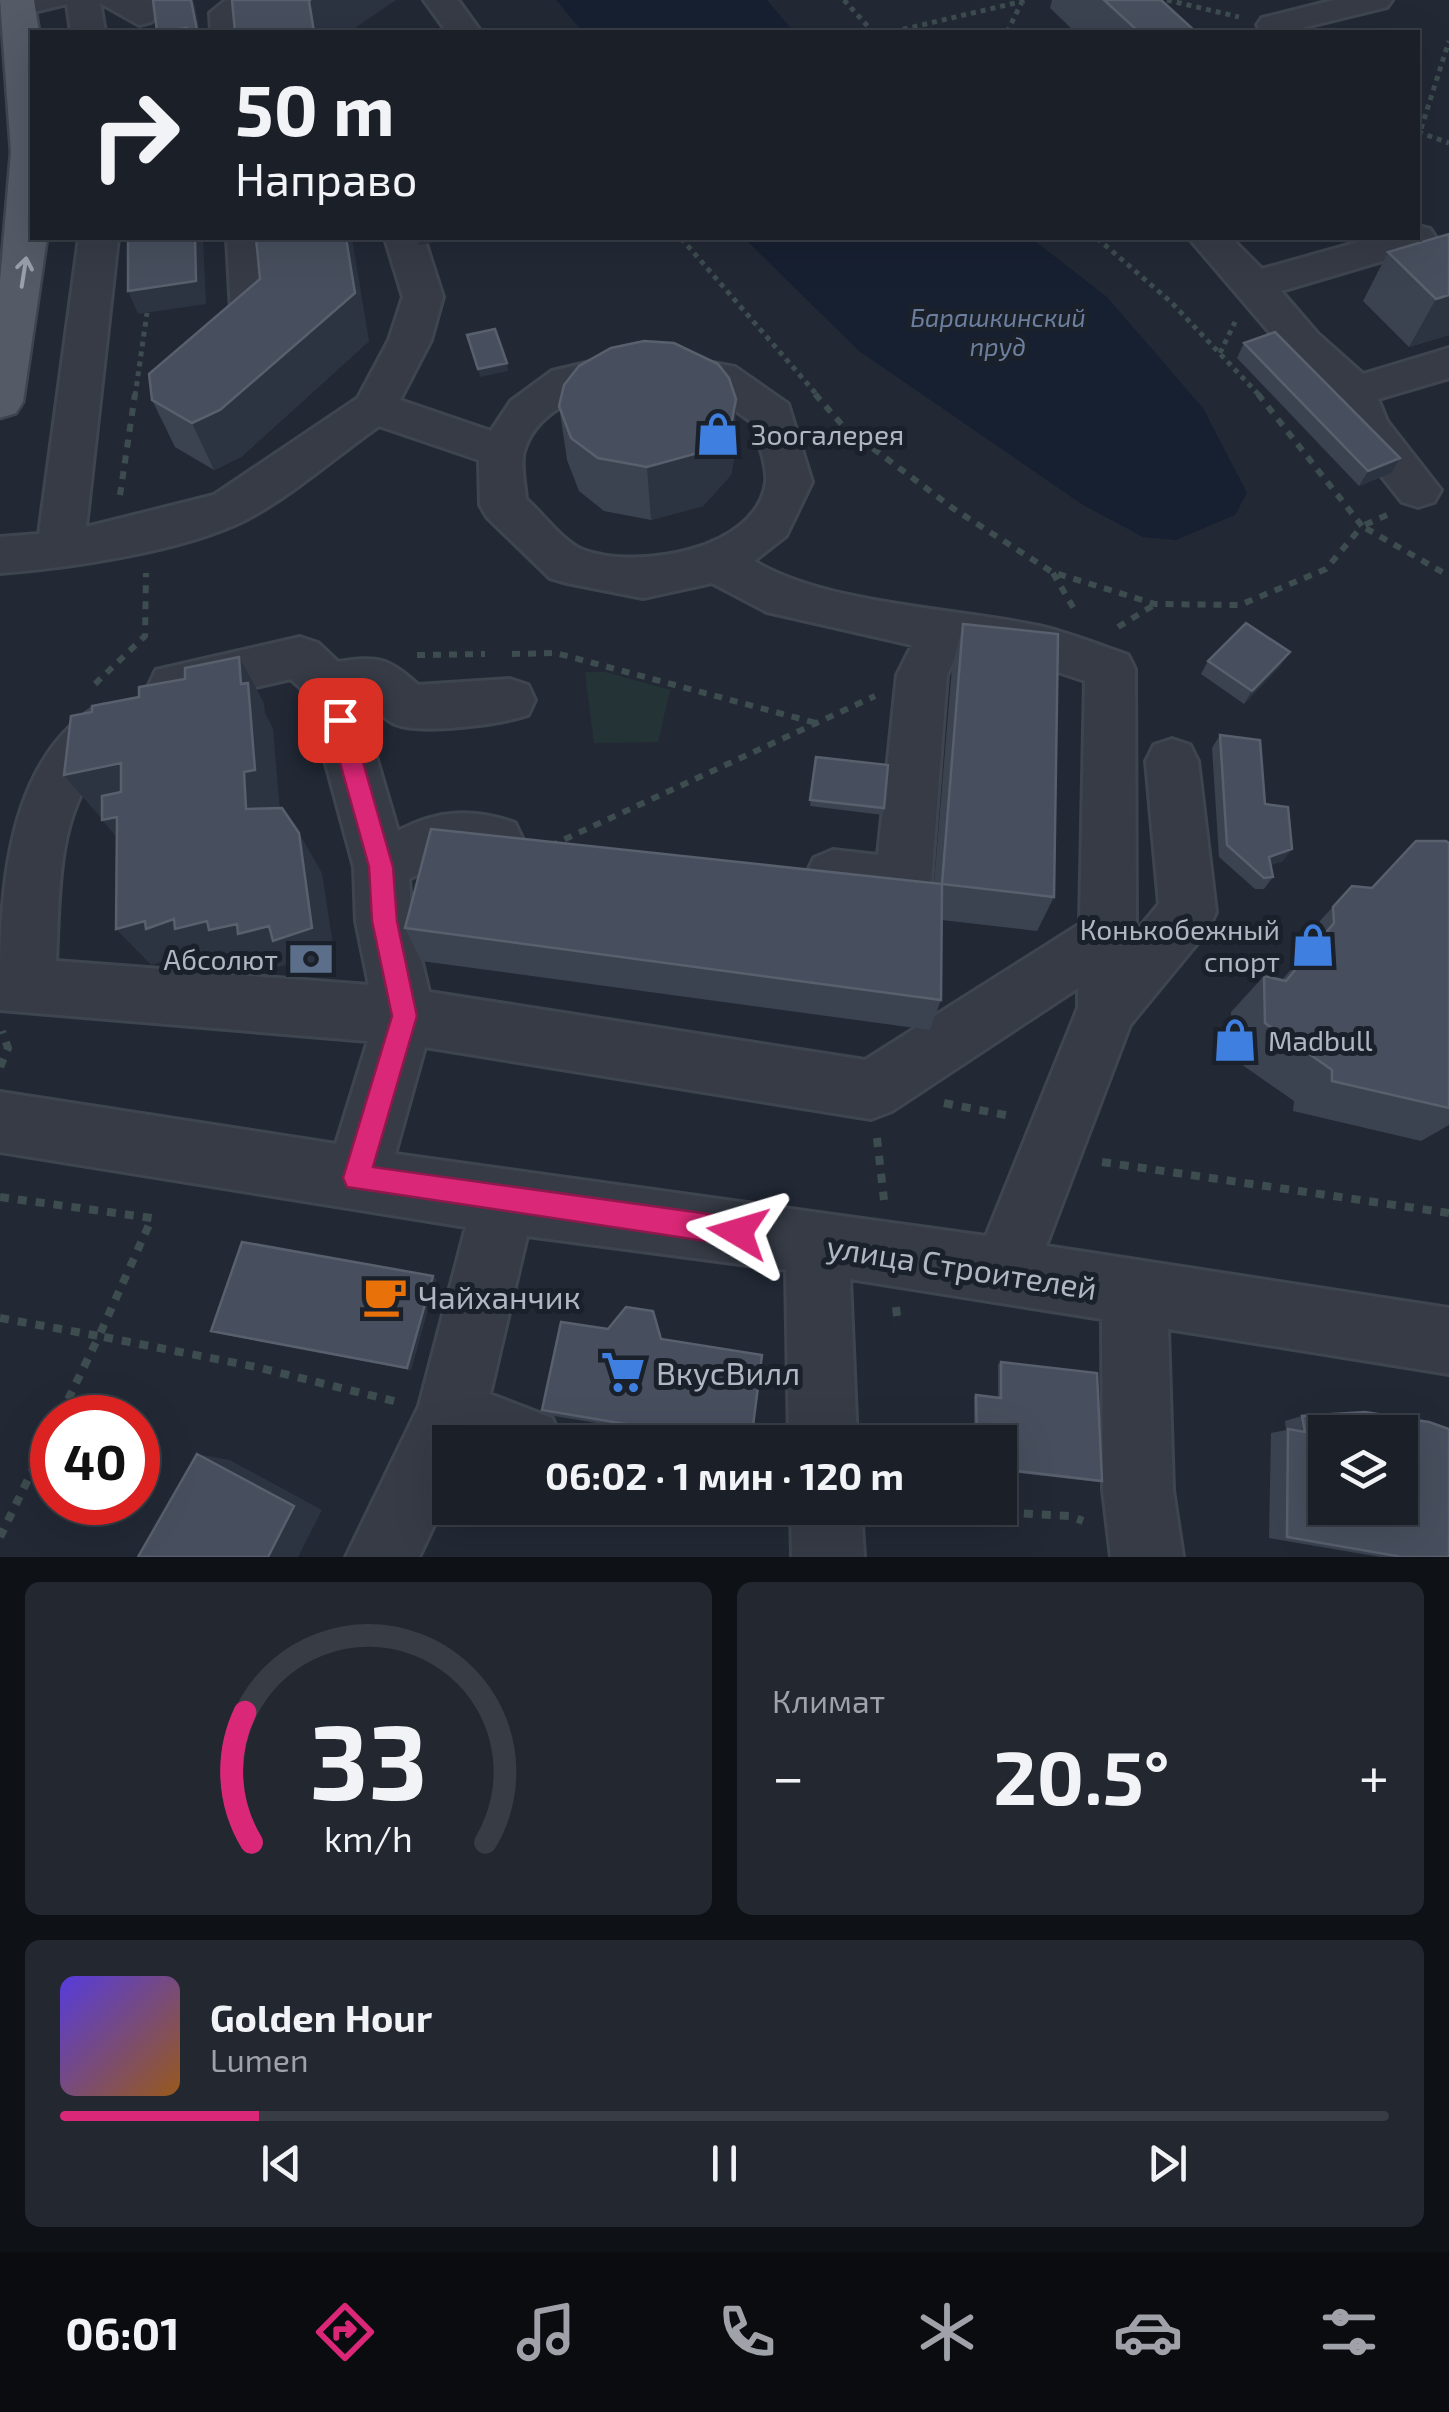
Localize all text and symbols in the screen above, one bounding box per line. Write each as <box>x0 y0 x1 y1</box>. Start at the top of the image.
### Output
text: 50 m <box>235 66 395 150</box>
icon: right <box>70 70 200 200</box>
text: Направо <box>235 151 417 205</box>
one-way arrow <box>16 257 34 289</box>
water label: Барашкинский пруд <box>910 302 1086 361</box>
shop icon: Зоогалерея <box>694 410 742 458</box>
place label: Зоогалерея <box>751 417 904 451</box>
pin <box>298 678 383 763</box>
icon: arrive <box>313 693 368 748</box>
place label: Конькобежный спорт <box>1080 912 1280 978</box>
shop icon: Конькобежный спорт <box>1289 921 1337 969</box>
bank icon: Абсолют <box>287 935 335 983</box>
place label: Абсолют <box>163 942 278 976</box>
shop icon: Madbull <box>1211 1016 1259 1064</box>
place label: Madbull <box>1268 1023 1373 1057</box>
position arrow <box>686 1180 790 1284</box>
street label: улица Строителей <box>824 1226 1100 1307</box>
cafe icon: Чайханчик <box>361 1272 409 1320</box>
place label: Чайханчик <box>418 1277 581 1315</box>
supermarket icon: ВкусВилл <box>599 1348 647 1396</box>
place label: ВкусВилл <box>656 1353 800 1392</box>
speed limit sign: 40 <box>30 1395 160 1525</box>
map controls <box>1308 1415 1418 1525</box>
button: layers <box>1308 1415 1418 1525</box>
text: 06:02 · 1 мин · 120 m <box>545 1452 904 1498</box>
text: Климат <box>772 1681 885 1719</box>
text: 33 <box>310 1696 427 1821</box>
text: 20.5° <box>993 1730 1170 1820</box>
text: − <box>772 1742 804 1808</box>
text: + <box>1359 1742 1389 1808</box>
text: km/h <box>324 1816 413 1859</box>
text: Golden Hour <box>210 1994 432 2040</box>
text: Lumen <box>210 2040 309 2078</box>
icon: previous <box>254 2136 309 2191</box>
icon: pause <box>697 2136 752 2191</box>
icon: next <box>1140 2136 1195 2191</box>
icon: directions <box>310 2297 380 2367</box>
icon: music <box>511 2297 581 2367</box>
icon: phone <box>712 2297 782 2367</box>
icon: climate <box>912 2297 982 2367</box>
icon: car <box>1113 2297 1183 2367</box>
icon: filters <box>1314 2297 1384 2367</box>
text: 06:01 <box>65 2305 180 2359</box>

